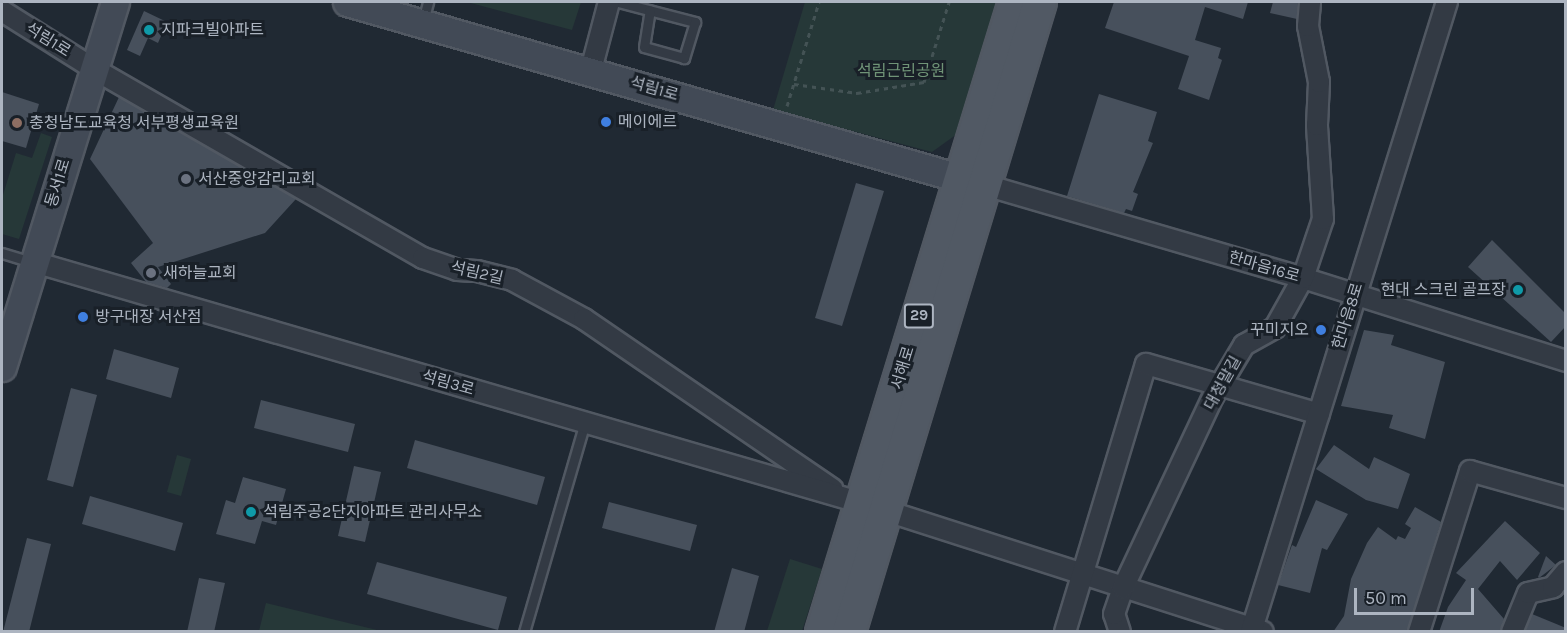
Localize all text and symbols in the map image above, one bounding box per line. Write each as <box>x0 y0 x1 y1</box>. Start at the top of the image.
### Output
street label: 석림1로 <box>22 19 74 61</box>
place label: 지파크빌아파트 <box>161 20 264 40</box>
marker: 지파크빌아파트 <box>142 23 156 37</box>
park label: 석림근린공원 <box>857 61 945 81</box>
street label: 석림1로 <box>628 73 680 105</box>
place label: 메이에르 <box>618 112 677 132</box>
place label: 충청남도교육청 서부평생교육원 <box>29 113 239 133</box>
marker: 메이에르 <box>599 115 613 129</box>
marker: 충청남도교육청 서부평생교육원 <box>10 116 24 130</box>
street label: 동서1로 <box>42 157 74 209</box>
place label: 서산중앙감리교회 <box>198 169 316 189</box>
marker: 서산중앙감리교회 <box>179 172 193 186</box>
street label: 한마음16로 <box>1226 248 1302 286</box>
street label: 석림2길 <box>449 258 505 288</box>
place label: 새하늘교회 <box>163 263 237 283</box>
marker: 새하늘교회 <box>144 266 158 280</box>
street label: 한마음8로 <box>1329 280 1367 352</box>
place label: 현대 스크린 골프장 <box>1381 280 1506 300</box>
marker: 현대 스크린 골프장 <box>1511 283 1525 297</box>
road number: 29 <box>902 304 936 328</box>
place label: 방구대장 서산점 <box>95 307 202 327</box>
marker: 방구대장 서산점 <box>76 310 90 324</box>
place label: 꾸미지오 <box>1250 320 1309 340</box>
marker: 꾸미지오 <box>1314 323 1328 337</box>
street label: 서해로 <box>887 344 919 392</box>
street label: 대청말길 <box>1200 353 1246 413</box>
street label: 석림3로 <box>420 366 476 400</box>
place label: 석림주공2단지아파트 관리사무소 <box>263 502 482 522</box>
marker: 석림주공2단지아파트 관리사무소 <box>244 505 258 519</box>
scale bar <box>1357 576 1477 614</box>
text: 50 m <box>1365 587 1407 609</box>

